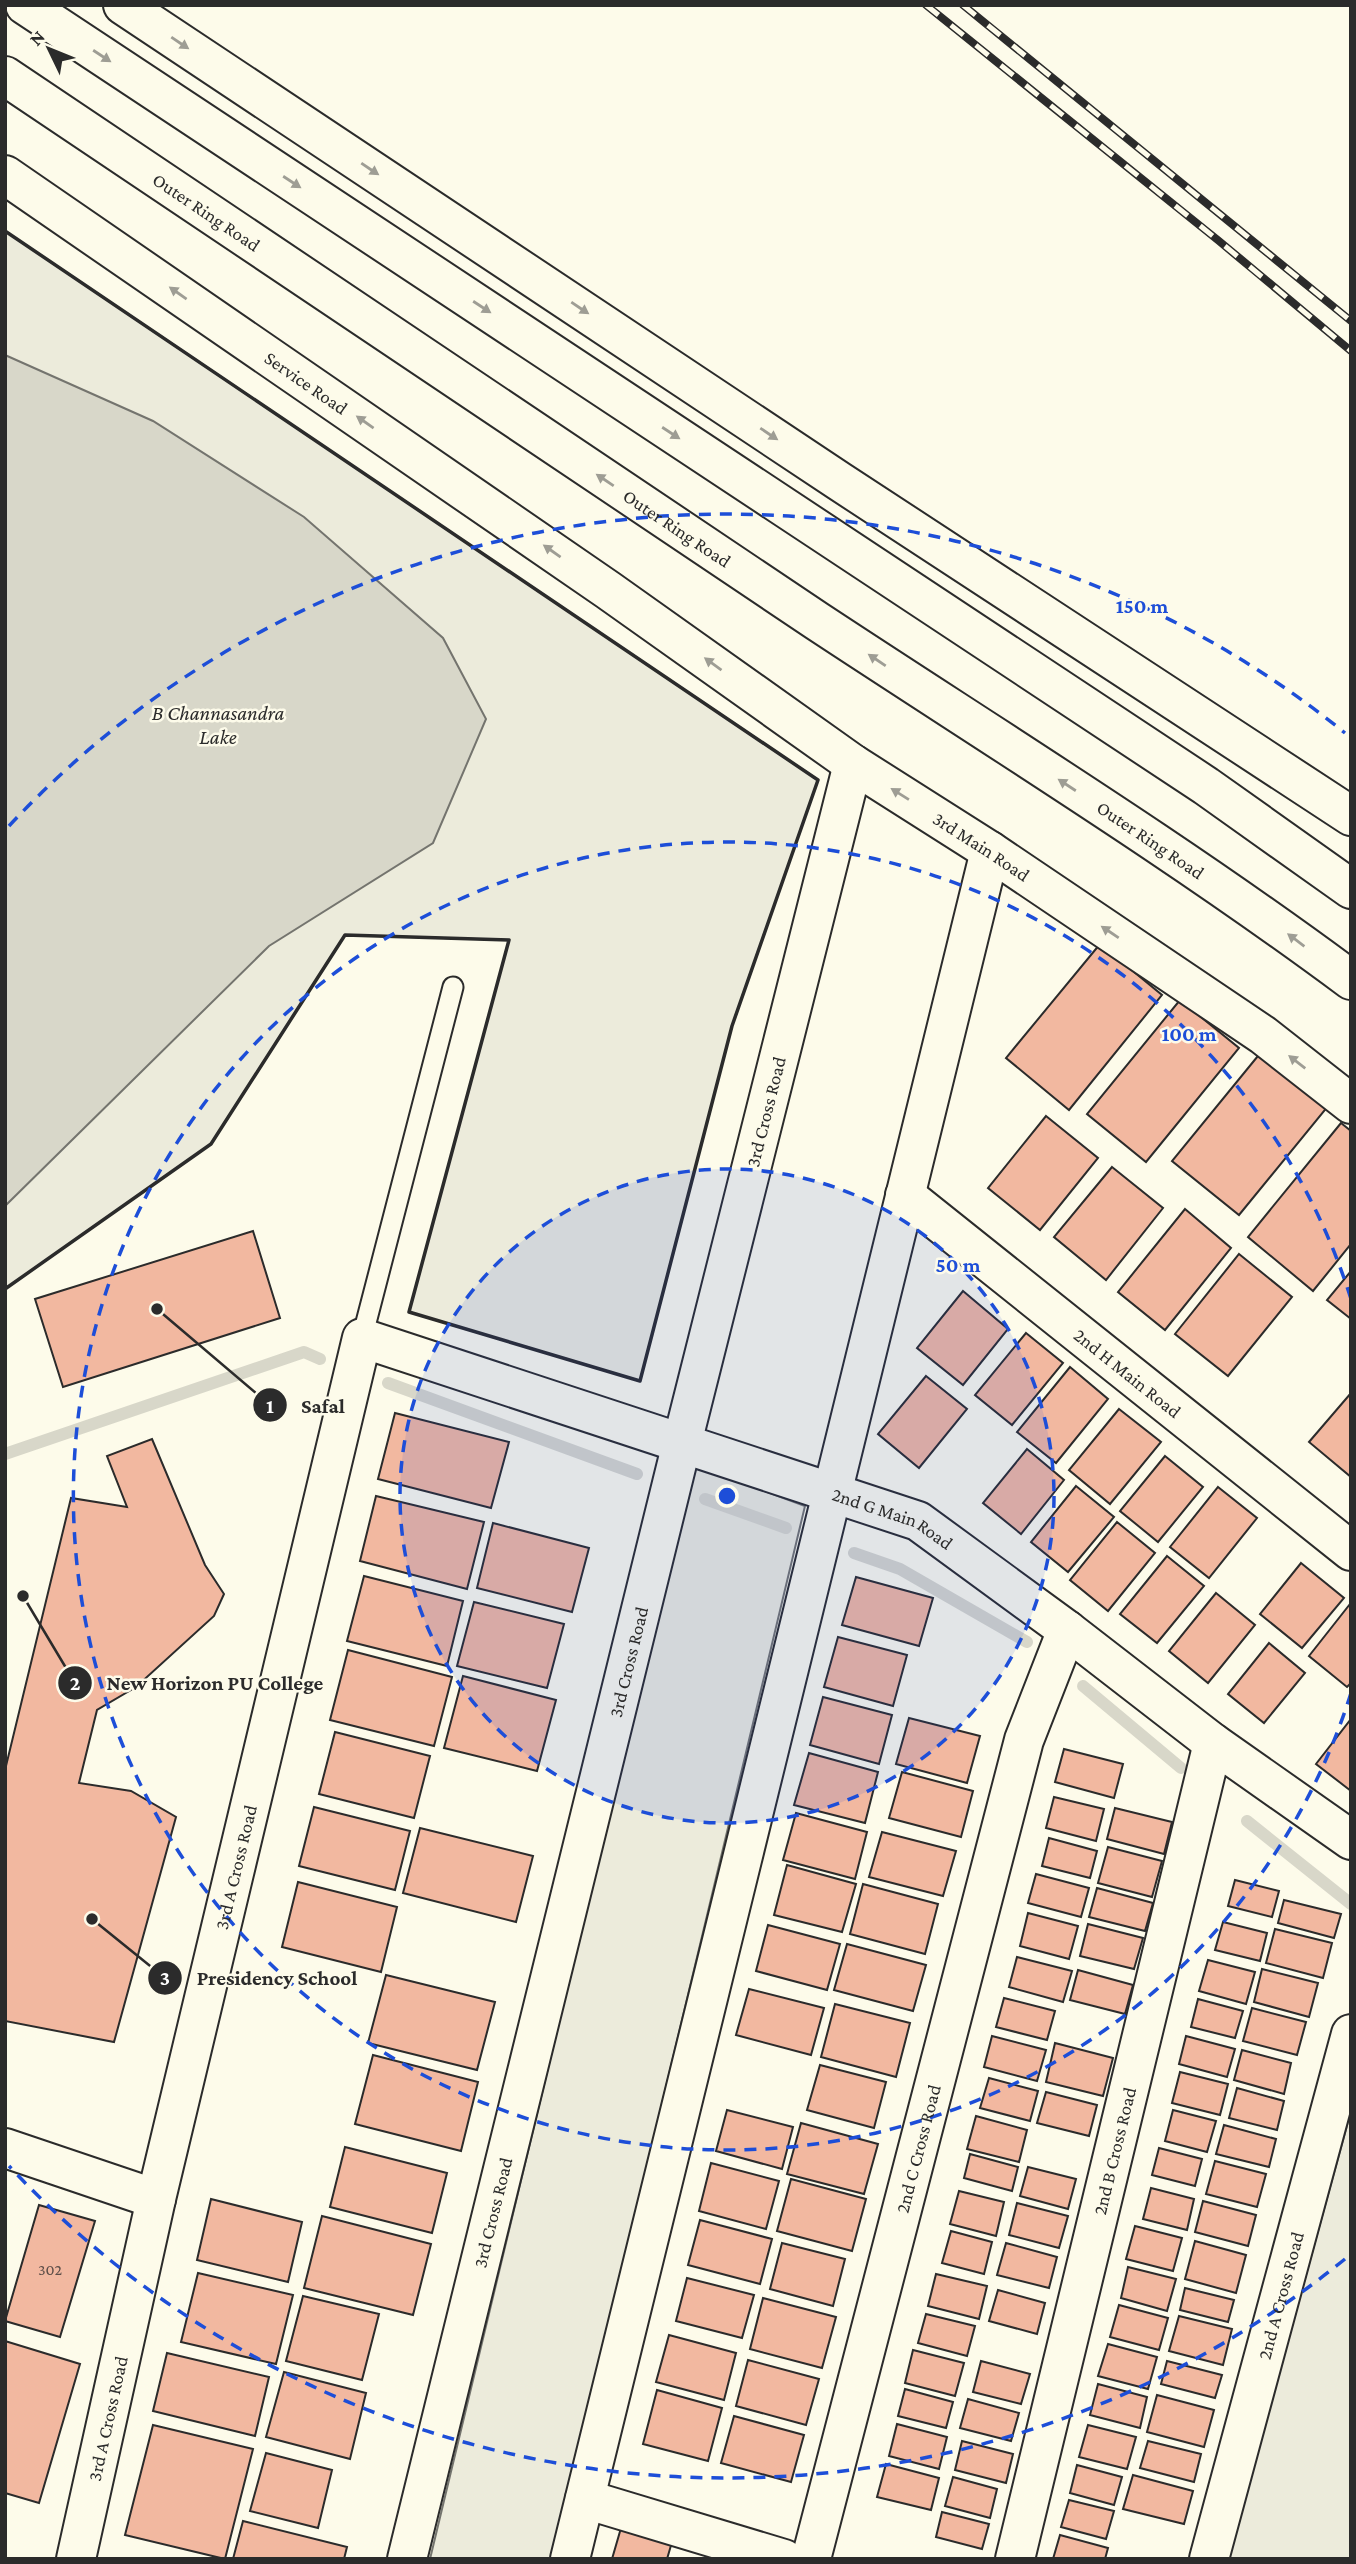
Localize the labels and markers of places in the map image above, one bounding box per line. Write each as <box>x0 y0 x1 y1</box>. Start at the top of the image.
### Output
callout: Safal <box>252 1384 359 1426</box>
centre of rings <box>715 1484 739 1508</box>
callout: New Horizon PU College <box>57 1662 337 1704</box>
callout: Presidency School <box>147 1957 371 1999</box>

